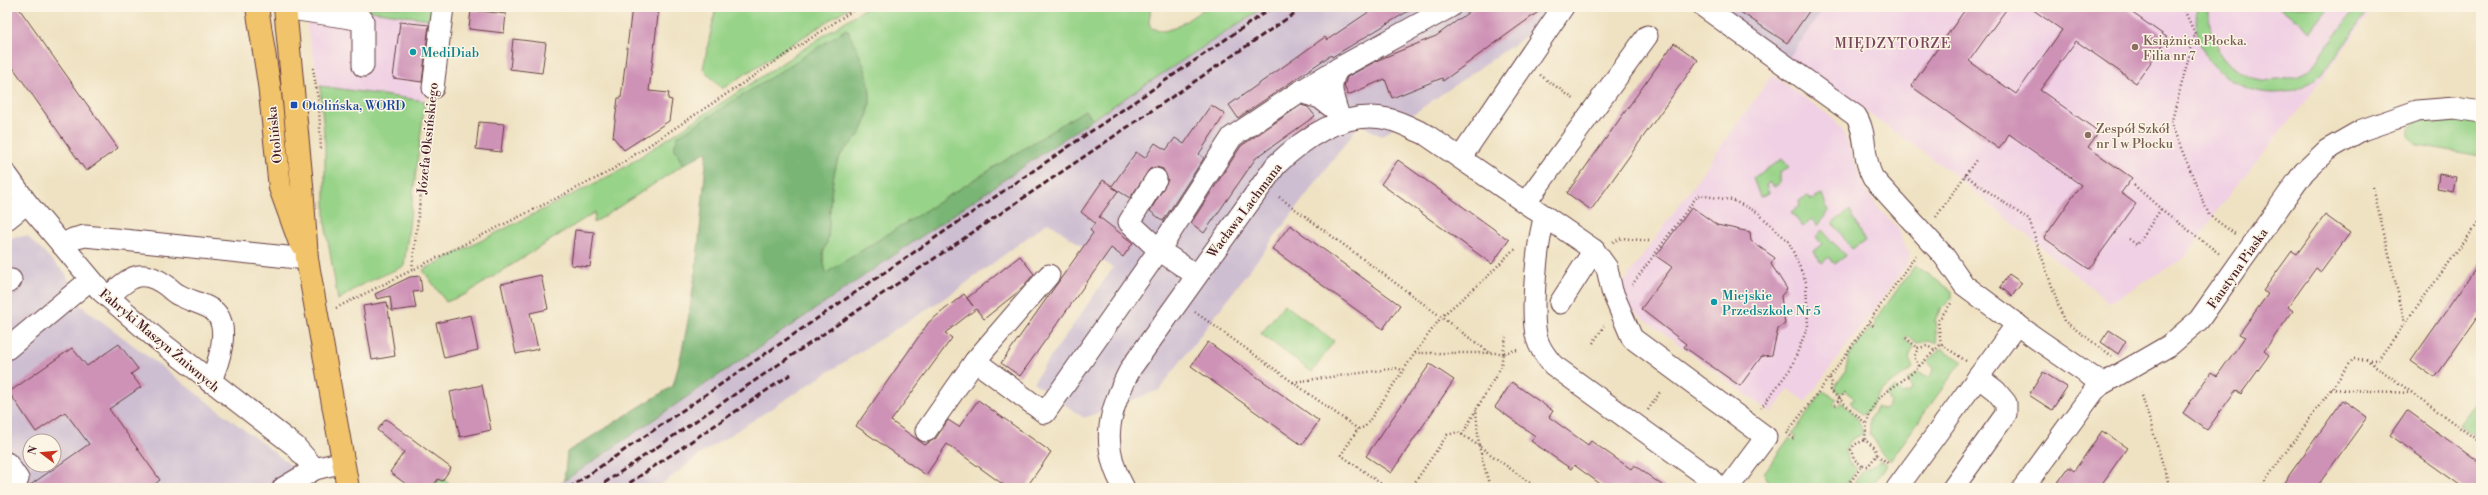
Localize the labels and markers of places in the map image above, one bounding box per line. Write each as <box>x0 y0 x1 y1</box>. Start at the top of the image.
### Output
place label: Książnica Płocka. Filia nr 7 <box>2143 33 2247 64</box>
marker: Książnica Płocka. Filia nr 7 <box>2130 42 2140 52</box>
place label: MediDiab <box>421 45 479 61</box>
marker: MediDiab <box>408 47 418 57</box>
place label: Otolińska, WORD <box>302 98 405 114</box>
marker: Otolińska, WORD <box>289 100 299 110</box>
place label: Zespół Szkół nr 1 w Płocku <box>2096 121 2174 152</box>
marker: Zespół Szkół nr 1 w Płocku <box>2083 130 2093 140</box>
place label: Miejskie Przedszkole Nr 5 <box>1722 288 1821 319</box>
marker: Miejskie Przedszkole Nr 5 <box>1709 297 1719 307</box>

